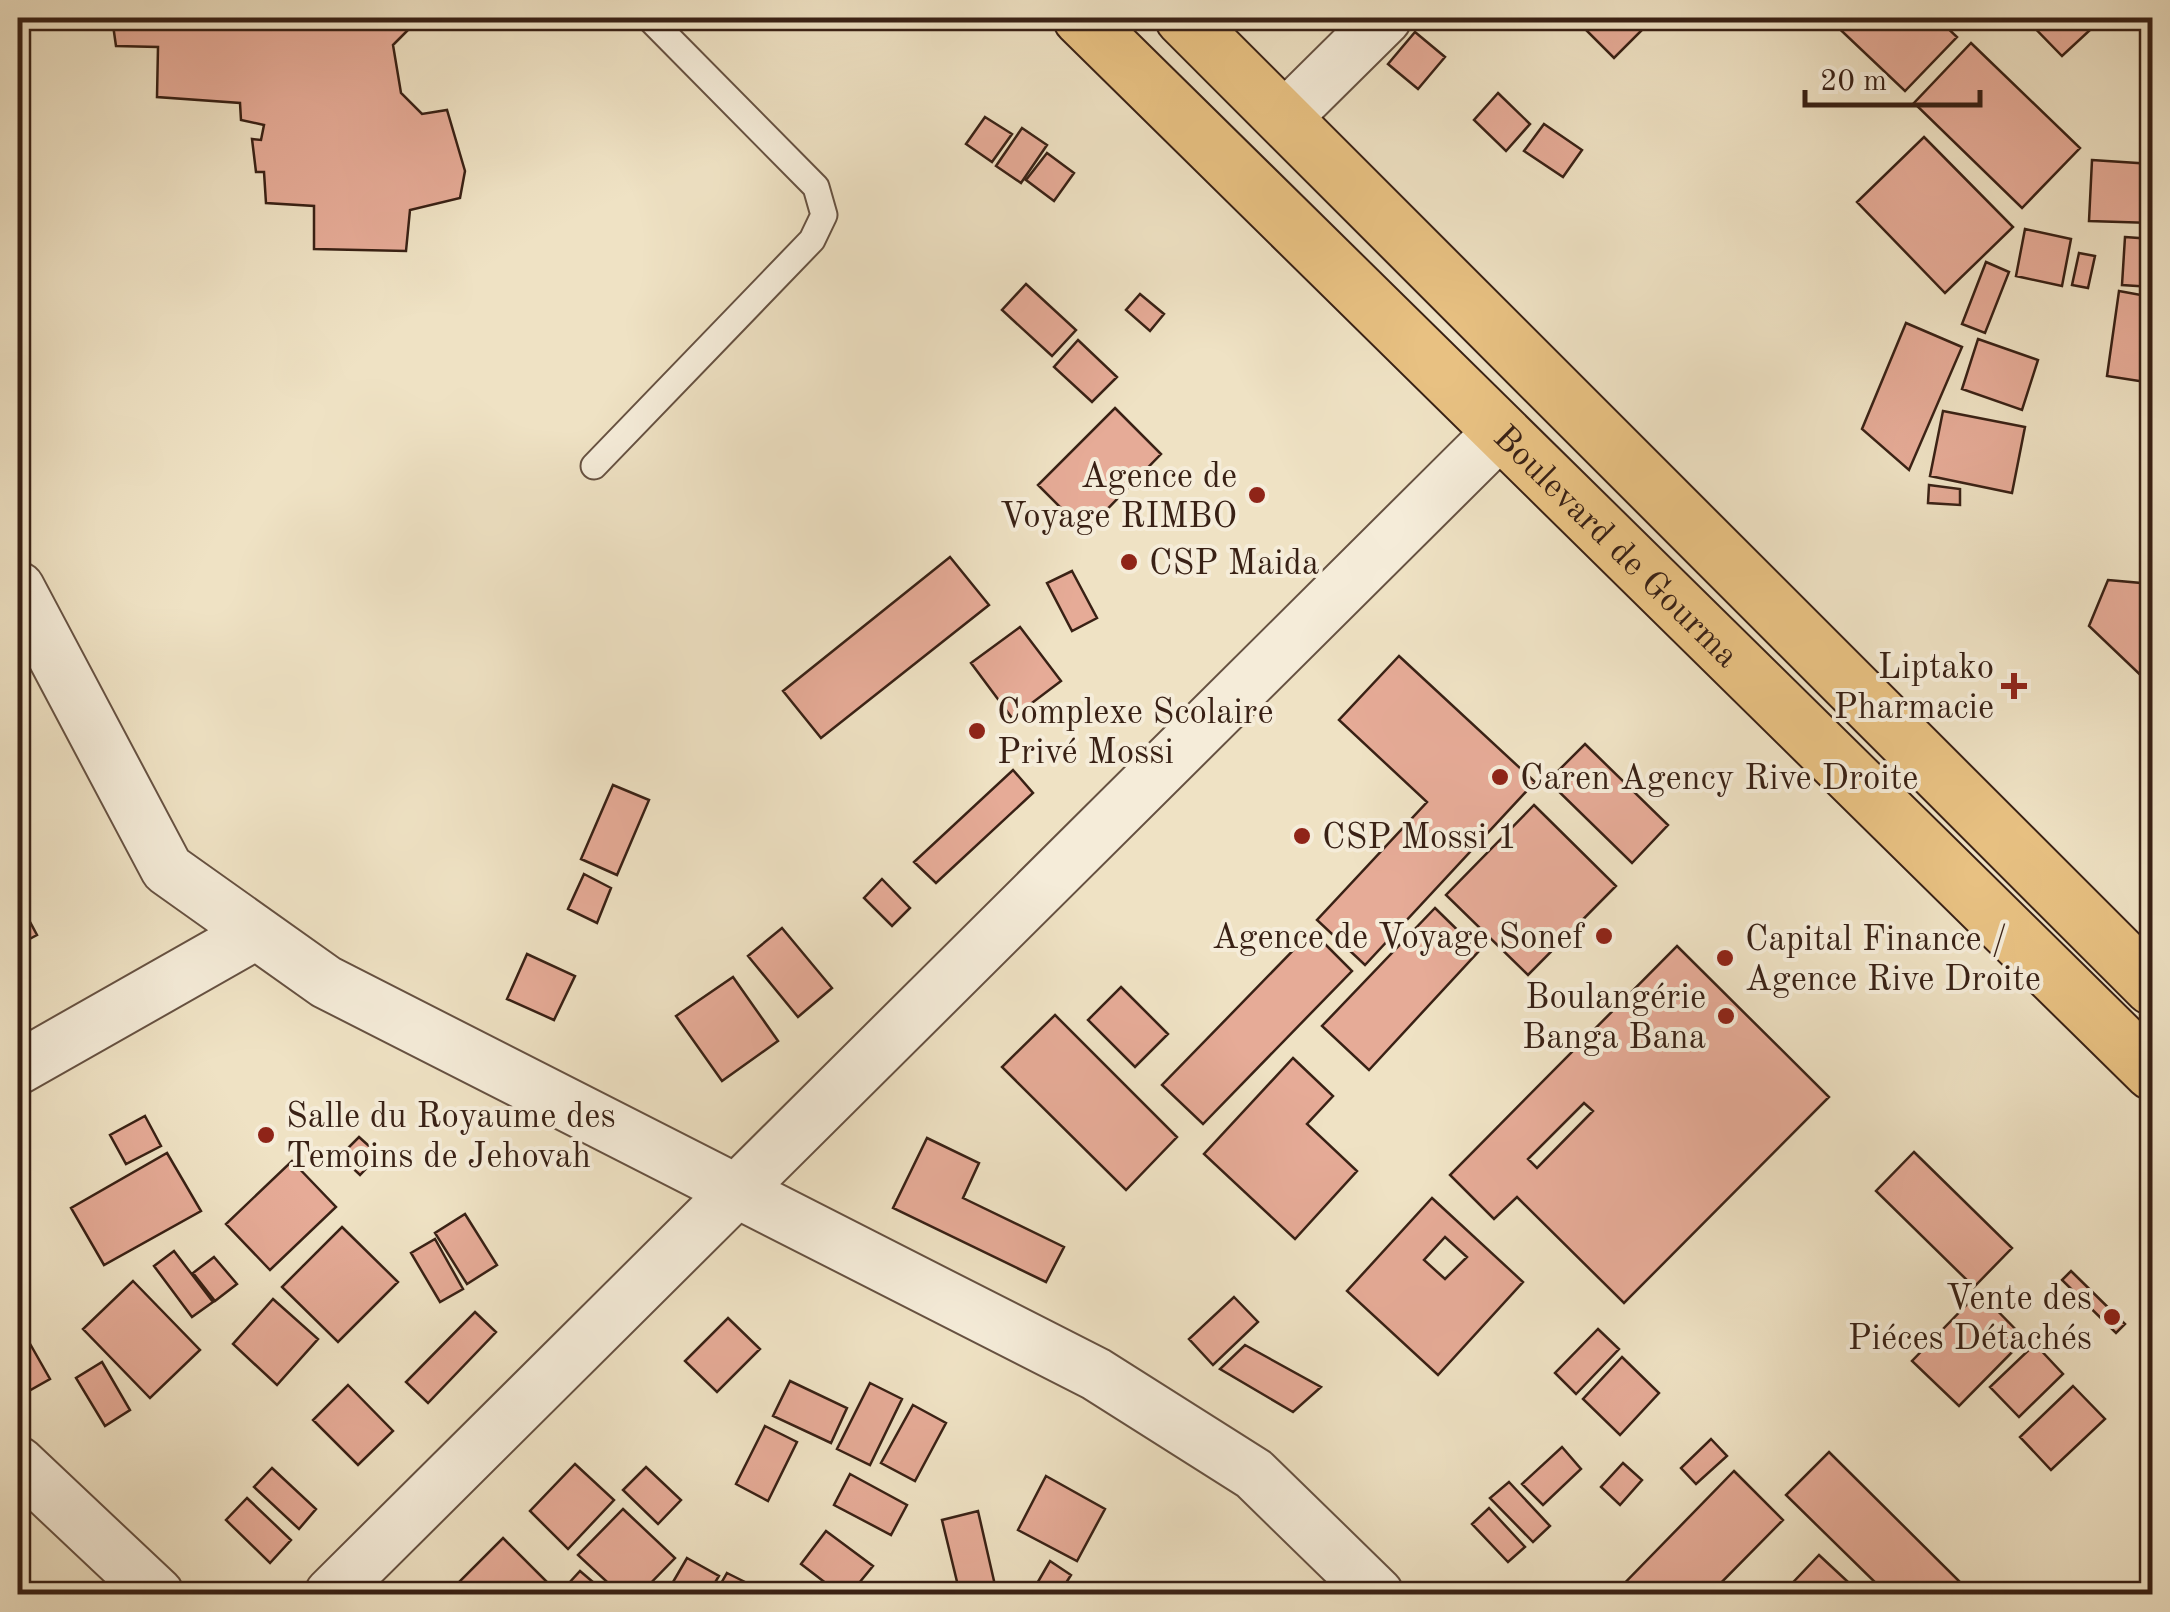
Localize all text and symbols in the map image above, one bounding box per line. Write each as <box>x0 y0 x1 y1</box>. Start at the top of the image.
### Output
scale bar <box>1805 45 1980 107</box>
text: 20 m <box>1820 67 1887 97</box>
street label: Boulevard de Gourma <box>1486 420 1744 675</box>
place label: Agence de Voyage RIMBO <box>1000 460 1237 535</box>
marker: Agence de Voyage RIMBO <box>1246 484 1268 506</box>
place label: CSP Maida <box>1149 547 1319 582</box>
marker: CSP Maida <box>1118 551 1140 573</box>
place label: Liptako Pharmacie <box>1834 651 1994 726</box>
marker: Liptako Pharmacie <box>2003 675 2025 697</box>
place label: Complexe Scolaire Privé Mossi <box>997 696 1274 771</box>
marker: Complexe Scolaire Privé Mossi <box>966 720 988 742</box>
place label: Caren Agency Rive Droite <box>1520 762 1918 797</box>
marker: Caren Agency Rive Droite <box>1489 766 1511 788</box>
place label: CSP Mossi 1 <box>1322 821 1517 856</box>
marker: CSP Mossi 1 <box>1291 825 1313 847</box>
place label: Agence de Voyage Sonef <box>1212 921 1585 956</box>
place label: Capital Finance / Agence Rive Droite <box>1745 923 2041 998</box>
marker: Agence de Voyage Sonef <box>1593 925 1615 947</box>
marker: Capital Finance / Agence Rive Droite <box>1714 947 1736 969</box>
place label: Boulangérie Banga Bana <box>1522 981 1706 1056</box>
marker: Boulangérie Banga Bana <box>1715 1005 1737 1027</box>
place label: Salle du Royaume des Temoins de Jehovah <box>286 1100 616 1175</box>
marker: Salle du Royaume des Temoins de Jehovah <box>255 1124 277 1146</box>
place label: Vente des Piéces Détachés <box>1848 1282 2092 1357</box>
marker: Vente des Piéces Détachés <box>2101 1306 2123 1328</box>

